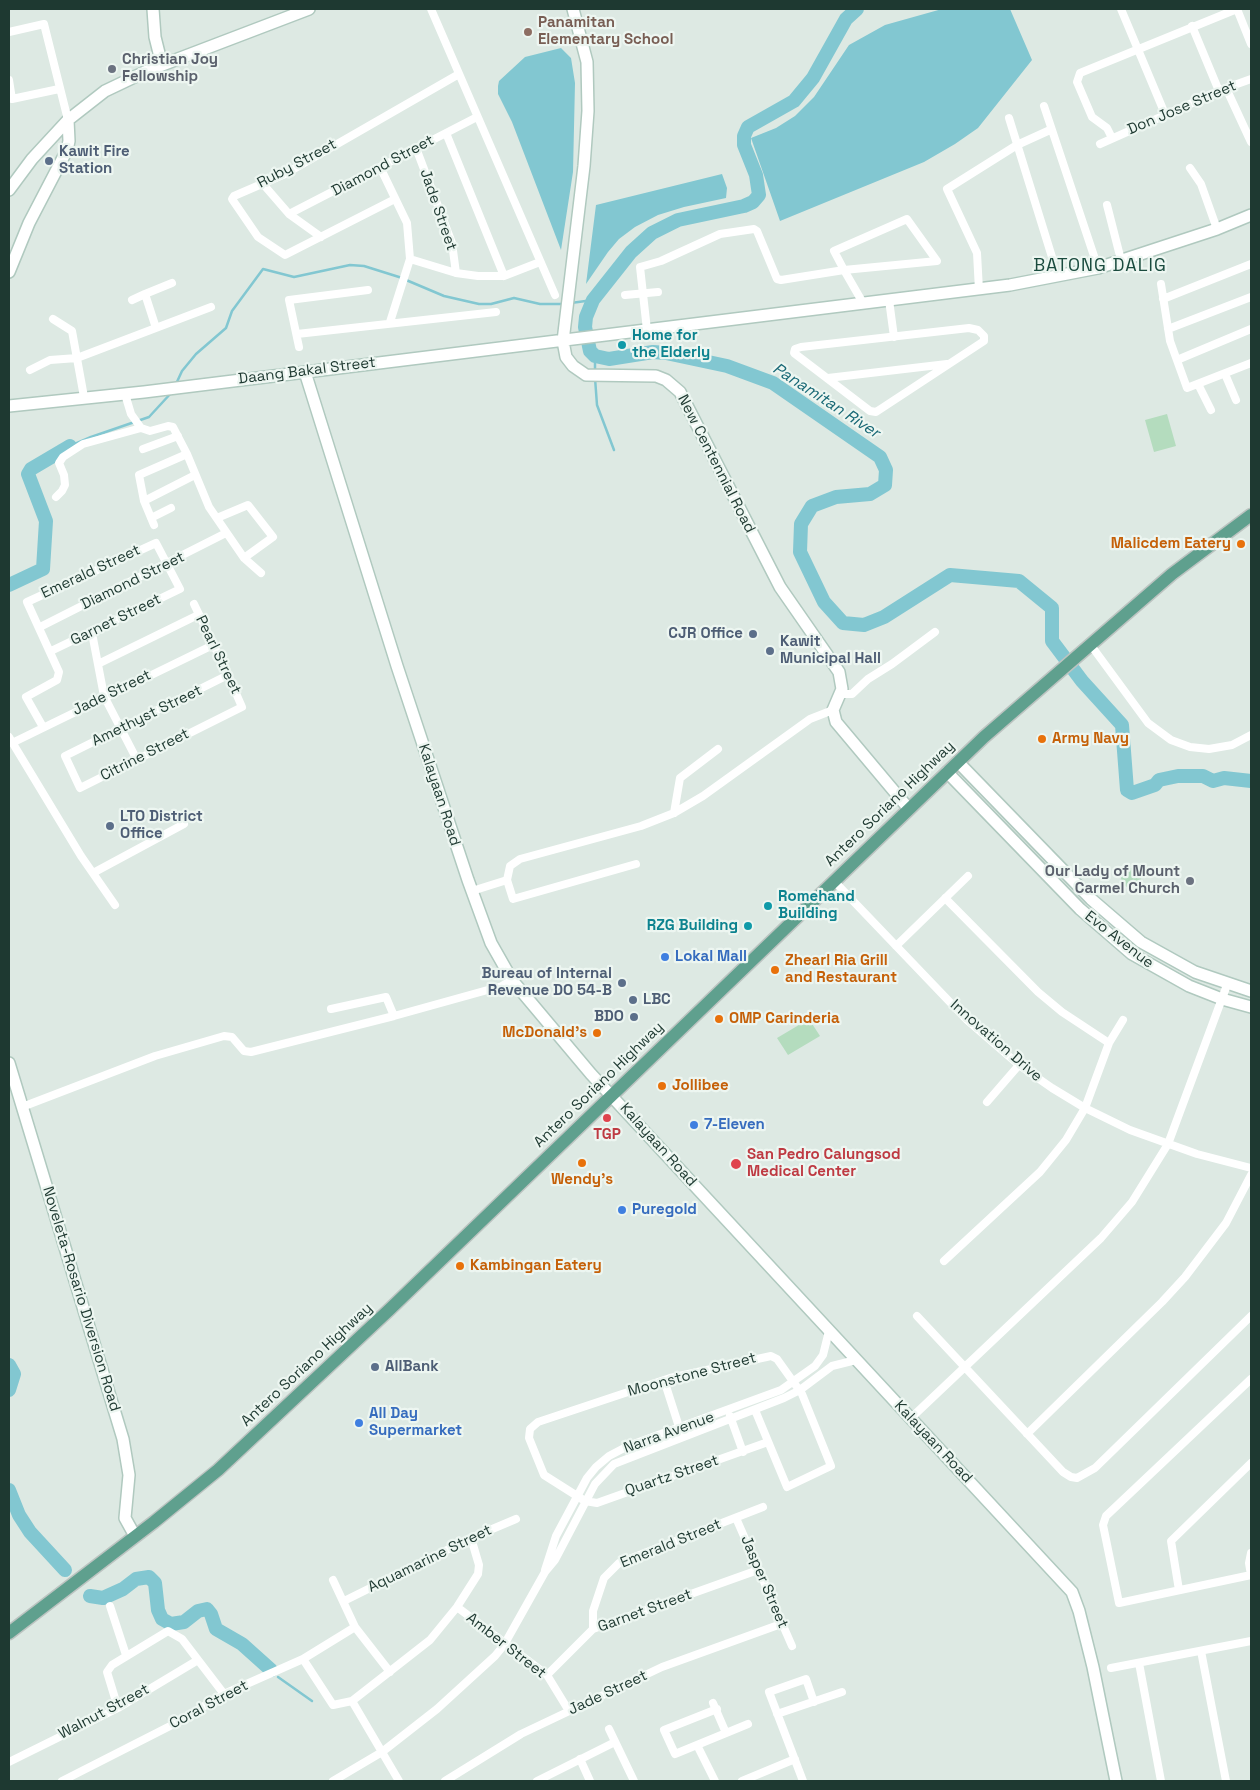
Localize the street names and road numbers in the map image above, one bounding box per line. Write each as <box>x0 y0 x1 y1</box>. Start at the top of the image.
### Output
street label: Don Jose Street <box>1125 77 1239 139</box>
street label: Diamond Street <box>329 132 437 200</box>
street label: Ruby Street <box>254 136 340 192</box>
street label: Jade Street <box>416 167 460 253</box>
street label: Daang Bakal Street <box>237 354 377 388</box>
street label: New Centennial Road <box>673 392 759 536</box>
street label: Emerald Street <box>39 541 143 603</box>
street label: Diamond Street <box>78 548 188 614</box>
street label: Garnet Street <box>68 590 164 650</box>
street label: Pearl Street <box>191 613 245 697</box>
street label: Jade Street <box>70 666 154 720</box>
street label: Amethyst Street <box>89 682 205 750</box>
street label: Citrine Street <box>98 725 192 785</box>
street label: Antero Soriano Highway <box>822 737 958 871</box>
street label: Kalayaan Road <box>414 742 464 848</box>
street label: Evo Avenue <box>1081 908 1157 972</box>
street label: Innovation Drive <box>946 996 1046 1086</box>
street label: Antero Soriano Highway <box>531 1018 667 1152</box>
street label: Kalayaan Road <box>616 1100 700 1190</box>
street label: Noveleta-Rosario Diversion Road <box>38 1184 124 1414</box>
street label: Antero Soriano Highway <box>238 1299 376 1431</box>
street label: Moonstone Street <box>626 1349 758 1401</box>
street label: Kalayaan Road <box>890 1397 976 1487</box>
street label: Narra Avenue <box>621 1408 717 1458</box>
street label: Quartz Street <box>623 1452 721 1500</box>
street label: Emerald Street <box>618 1516 724 1572</box>
street label: Aquamarine Street <box>365 1521 495 1597</box>
street label: Jasper Street <box>736 1533 792 1631</box>
street label: Garnet Street <box>596 1586 694 1636</box>
street label: Amber Street <box>463 1609 549 1683</box>
street label: Jade Street <box>566 1667 650 1719</box>
street label: Coral Street <box>167 1677 251 1733</box>
street label: Walnut Street <box>56 1681 152 1743</box>

